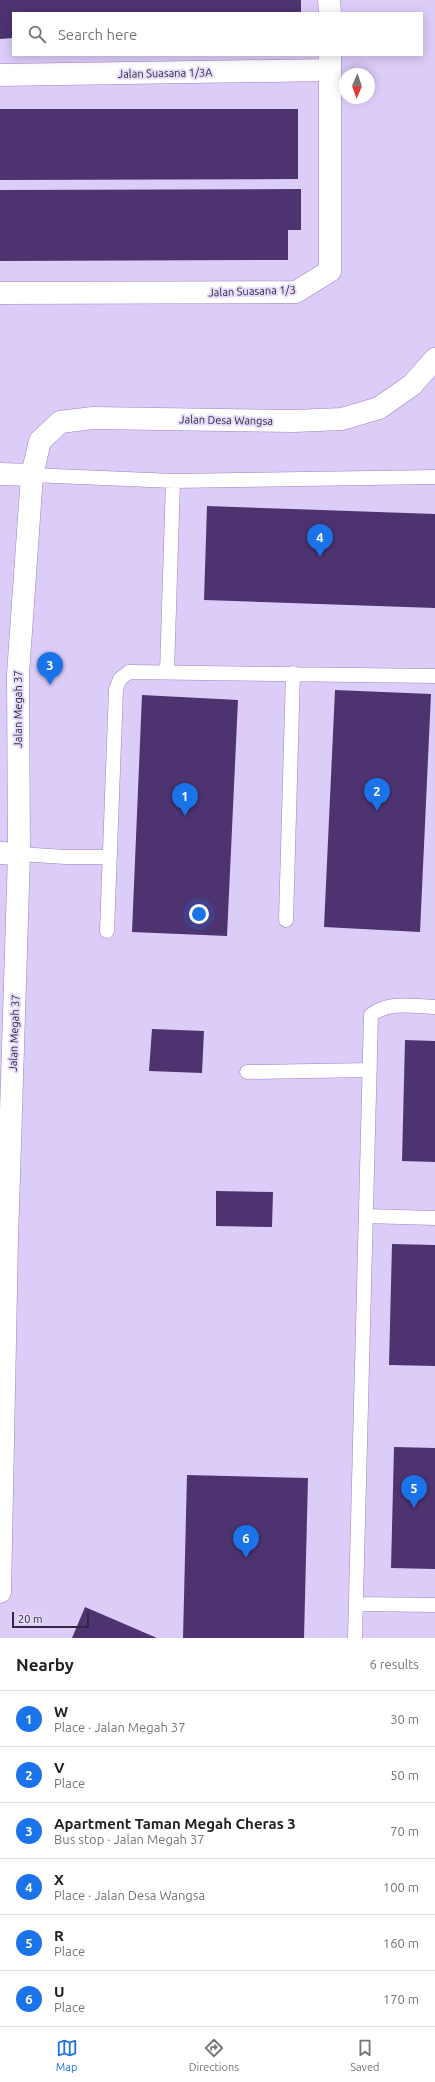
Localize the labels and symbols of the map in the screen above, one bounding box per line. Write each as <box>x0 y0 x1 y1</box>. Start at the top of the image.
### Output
street label: Jalan Suasana 1/3A <box>118 66 213 80</box>
north arrow <box>339 68 375 104</box>
street label: Jalan Suasana 1/3 <box>208 283 296 299</box>
street label: Jalan Desa Wangsa <box>179 413 273 427</box>
pin: 4 <box>307 524 333 557</box>
pin: 3 <box>37 652 63 685</box>
street label: Jalan Megah 37 <box>12 670 24 748</box>
pin: 2 <box>364 778 390 811</box>
pin: 1 <box>172 783 198 816</box>
your location <box>189 904 209 924</box>
street label: Jalan Megah 37 <box>7 994 21 1072</box>
pin: 5 <box>401 1475 427 1508</box>
pin: 6 <box>233 1525 259 1558</box>
scale bar <box>12 1610 89 1629</box>

